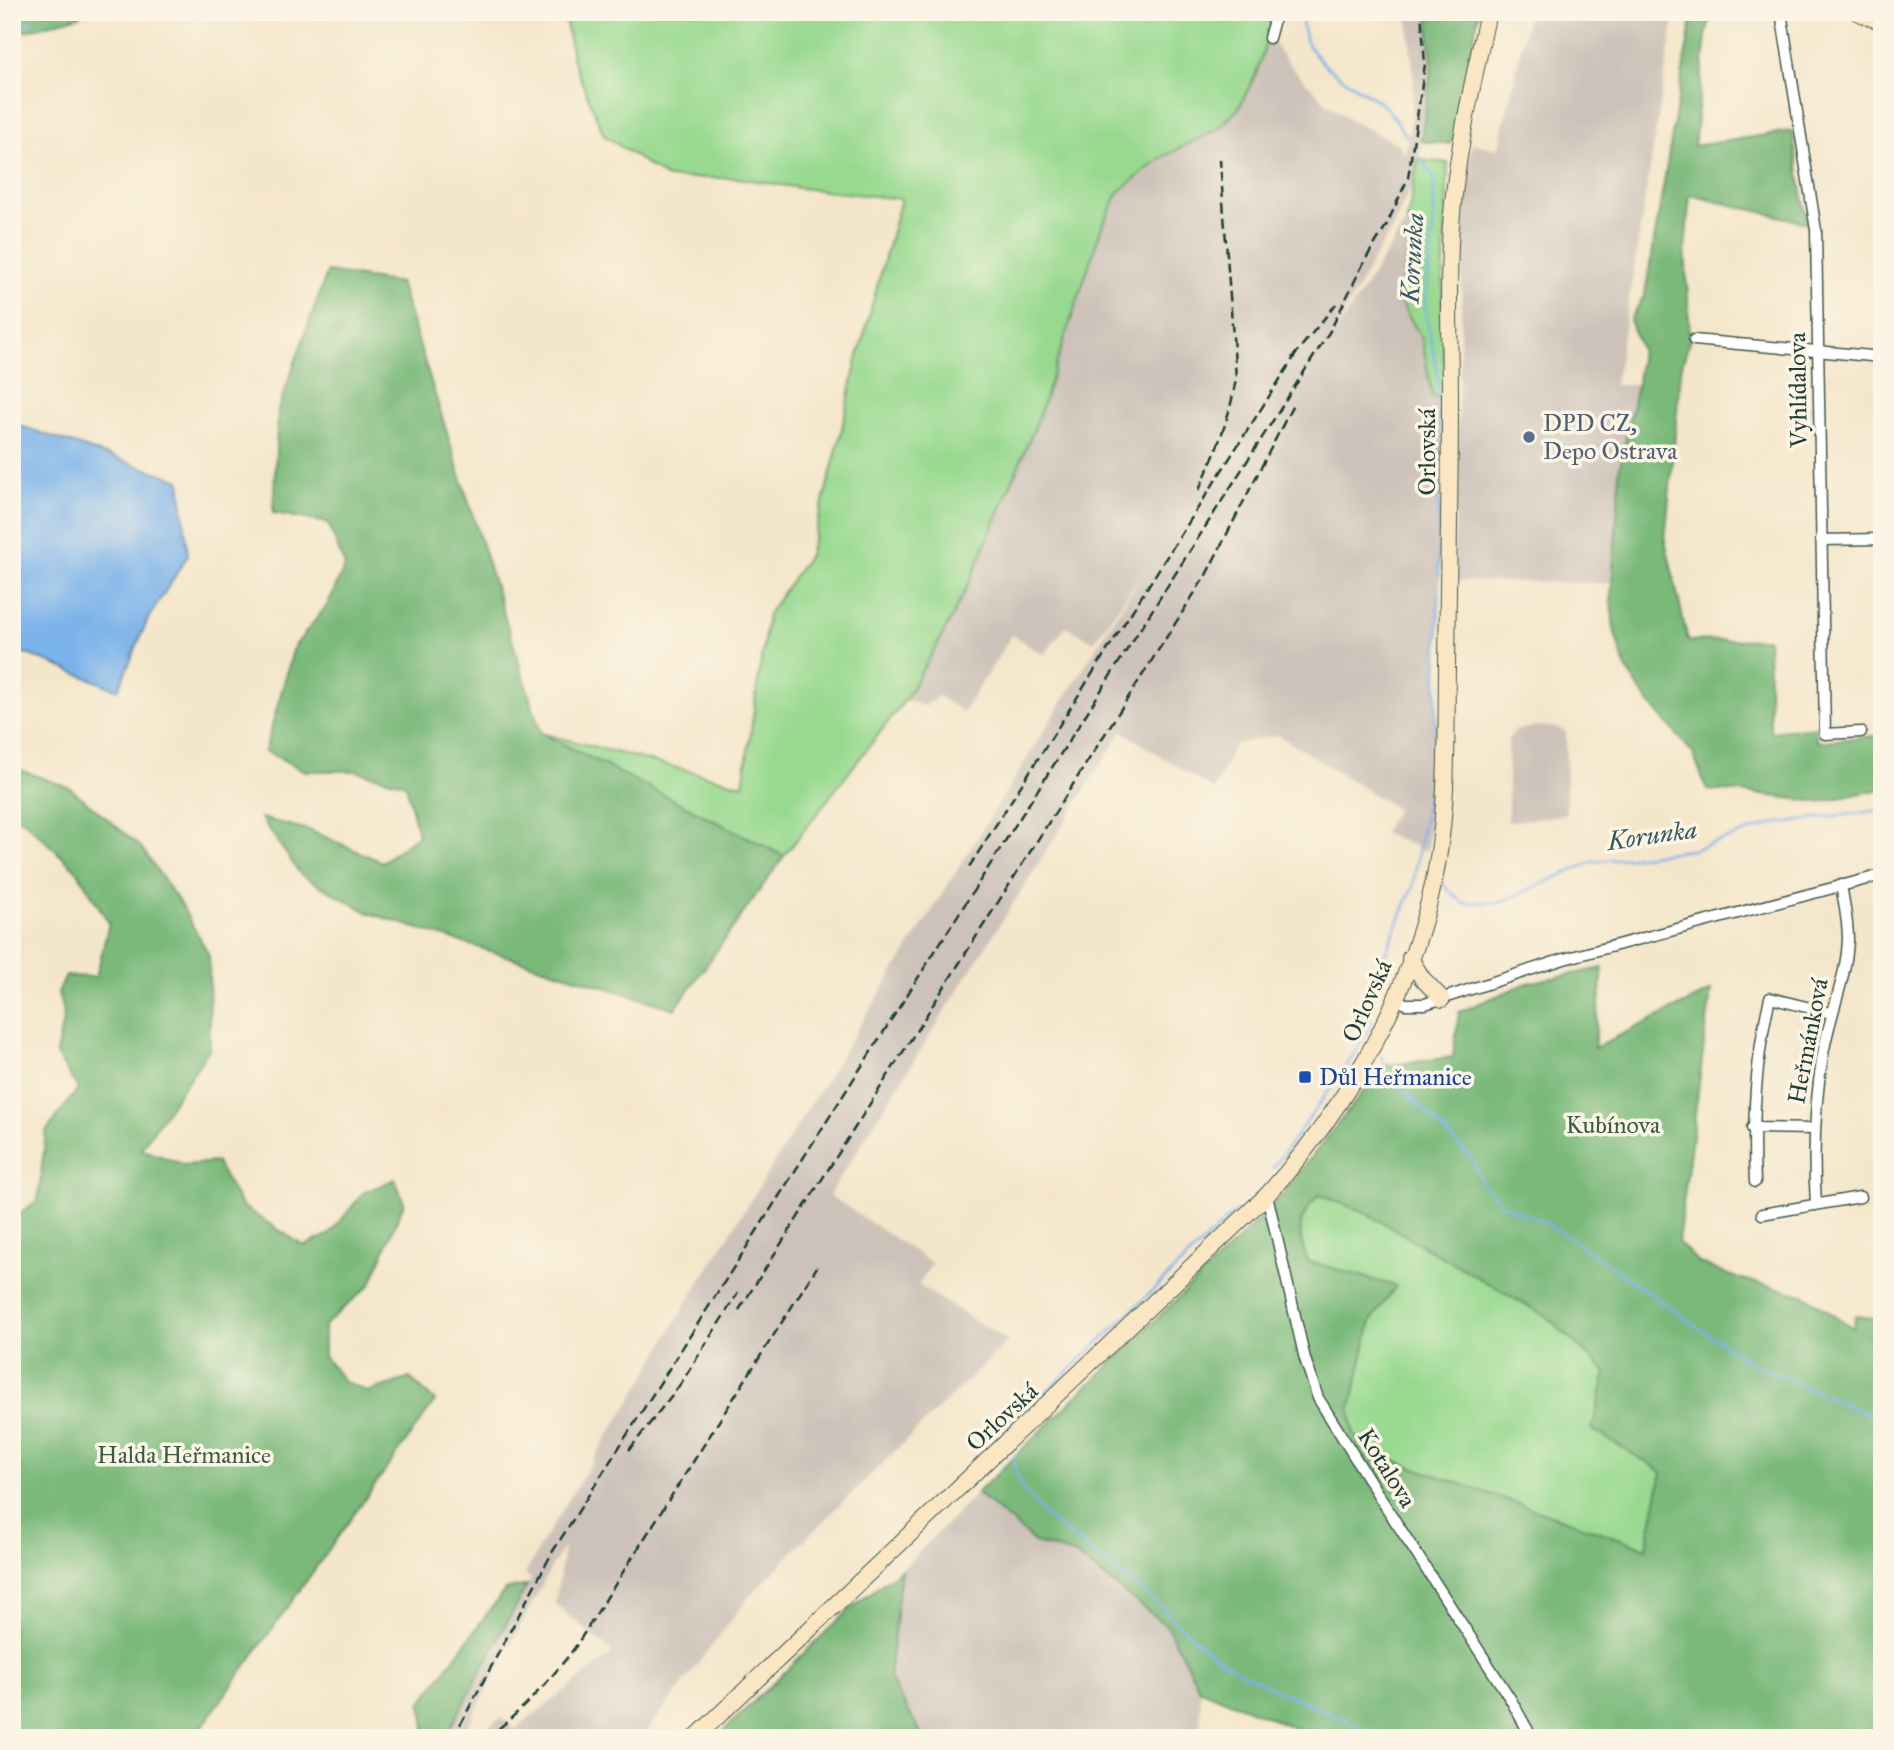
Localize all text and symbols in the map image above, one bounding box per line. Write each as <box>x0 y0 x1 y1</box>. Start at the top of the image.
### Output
water label: Korunka <box>1394 212 1430 306</box>
street label: Vyhlídalova <box>1782 331 1814 449</box>
street label: Orlovská <box>1412 408 1442 496</box>
place label: DPD CZ, Depo Ostrava <box>1543 408 1678 466</box>
marker: DPD CZ, Depo Ostrava <box>1521 429 1537 445</box>
water label: Korunka <box>1603 813 1699 857</box>
street label: Orlovská <box>1336 954 1399 1047</box>
street label: Heřmánková <box>1781 975 1835 1106</box>
place label: Důl Heřmanice <box>1319 1062 1472 1092</box>
marker: Důl Heřmanice <box>1297 1069 1313 1085</box>
park label: Kubínova <box>1566 1110 1661 1140</box>
street label: Orlovská <box>960 1376 1045 1458</box>
street label: Kotalova <box>1351 1423 1423 1514</box>
park label: Halda Heřmanice <box>97 1440 271 1470</box>

